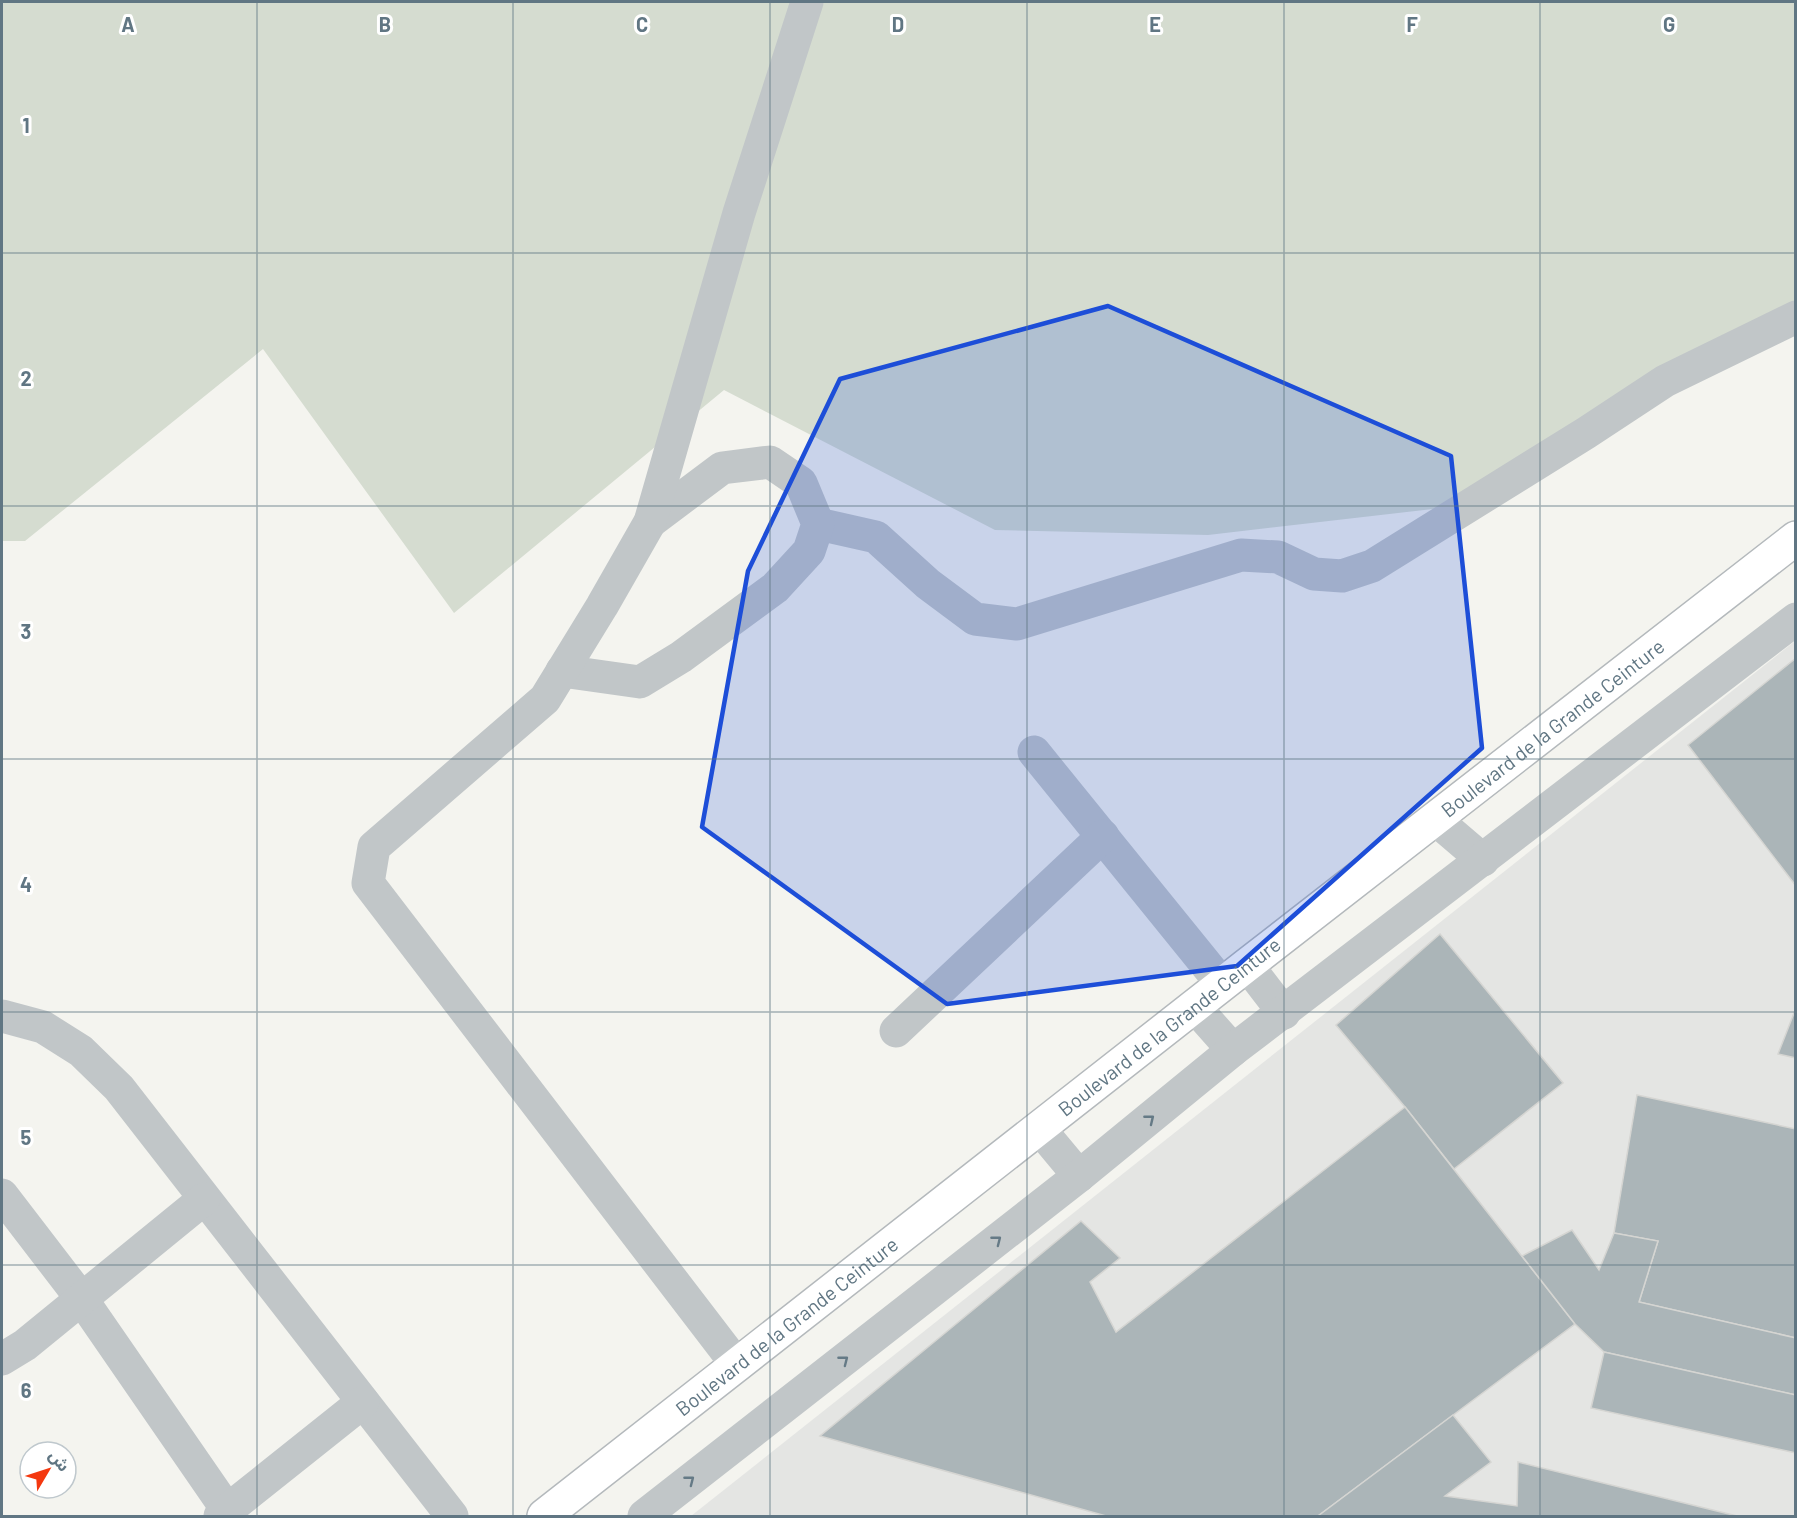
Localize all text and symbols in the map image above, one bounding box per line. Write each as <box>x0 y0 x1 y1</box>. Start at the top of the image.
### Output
text: A <box>121 12 135 36</box>
text: B <box>379 12 391 36</box>
text: C <box>636 12 648 36</box>
text: D <box>892 12 904 36</box>
text: E <box>1149 12 1161 36</box>
text: F <box>1406 12 1418 36</box>
text: G <box>1663 12 1675 36</box>
text: 1 <box>22 113 30 137</box>
text: 2 <box>20 366 32 390</box>
text: 3 <box>21 619 31 643</box>
street label: Boulevard de la Grande Ceinture <box>1436 633 1669 822</box>
text: 4 <box>20 872 32 896</box>
street label: Boulevard de la Grande Ceinture <box>1053 932 1285 1121</box>
one-way arrow <box>1143 1115 1154 1126</box>
text: 5 <box>21 1125 32 1149</box>
street label: Boulevard de la Grande Ceinture <box>670 1231 902 1421</box>
one-way arrow <box>990 1237 1001 1248</box>
one-way arrow <box>837 1357 848 1368</box>
text: 6 <box>21 1378 32 1402</box>
north arrow <box>18 1440 78 1500</box>
text: ش <box>45 1446 74 1475</box>
one-way arrow <box>683 1477 694 1488</box>

